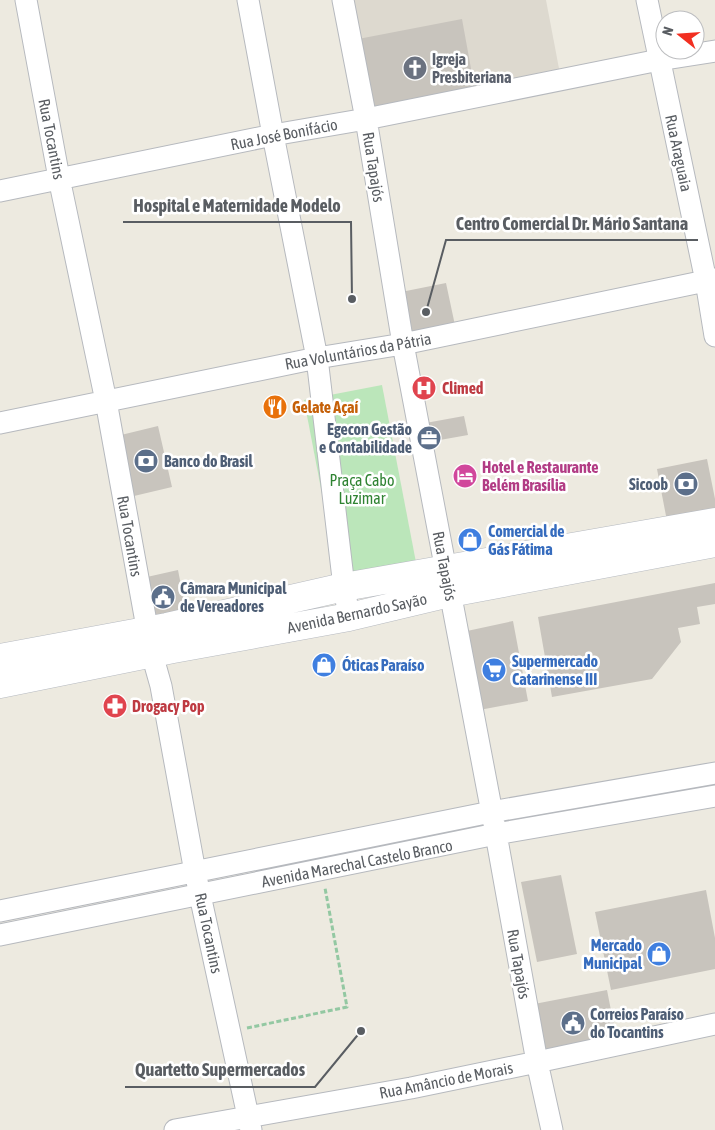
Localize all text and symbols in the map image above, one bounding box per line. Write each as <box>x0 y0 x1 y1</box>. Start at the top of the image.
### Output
north arrow <box>655 10 705 60</box>
text: N <box>659 25 676 37</box>
place label: Igreja Presbiteriana <box>432 50 512 86</box>
church icon: Igreja Presbiteriana <box>402 55 428 81</box>
street label: Rua Tocantins <box>35 97 69 181</box>
street label: Rua Araguaia <box>661 113 696 193</box>
street label: Rua José Bonifácio <box>229 115 339 153</box>
street label: Rua Tapajós <box>359 131 388 204</box>
callout: Hospital e Maternidade Modelo <box>123 189 351 222</box>
text: Hospital e Maternidade Modelo <box>133 195 341 216</box>
callout: Centro Comercial Dr. Mário Santana <box>446 207 698 240</box>
text: Centro Comercial Dr. Mário Santana <box>456 213 688 234</box>
street label: Rua Voluntários da Pátria <box>283 329 433 373</box>
hospital icon: Climed <box>411 375 437 401</box>
place label: Climed <box>442 379 484 397</box>
restaurant icon: Gelate Açaí <box>262 394 288 420</box>
place label: Gelate Açaí <box>292 398 359 416</box>
place label: Egecon Gestão e Contabilidade <box>319 420 412 456</box>
office icon: Egecon Gestão e Contabilidade <box>416 425 442 451</box>
bank icon: Banco do Brasil <box>133 448 159 474</box>
place label: Banco do Brasil <box>164 452 253 470</box>
place label: Hotel e Restaurante Belém Brasília <box>482 458 598 494</box>
hotel icon: Hotel e Restaurante Belém Brasília <box>452 463 478 489</box>
park label: Praça Cabo Luzimar <box>330 471 394 507</box>
bank icon: Sicoob <box>673 471 699 497</box>
place label: Sicoob <box>629 475 668 493</box>
street label: Rua Tocantins <box>114 494 146 578</box>
place label: Comercial de Gás Fátima <box>488 522 565 558</box>
shop icon: Comercial de Gás Fátima <box>457 527 483 553</box>
street label: Rua Tapajós <box>428 530 461 603</box>
place label: Câmara Municipal de Vereadores <box>180 579 287 615</box>
public building icon: Câmara Municipal de Vereadores <box>150 584 176 610</box>
street label: Avenida Bernardo Sayão <box>285 589 429 638</box>
shop icon: Óticas Paraíso <box>311 652 337 678</box>
place label: Supermercado Catarinense III <box>512 652 598 688</box>
place label: Óticas Paraíso <box>342 656 425 674</box>
supermarket icon: Supermercado Catarinense III <box>481 657 507 683</box>
pharmacy icon: Drogacy Pop <box>102 693 128 719</box>
place label: Drogacy Pop <box>132 697 205 715</box>
street label: Avenida Marechal Castelo Branco <box>260 836 454 890</box>
street label: Rua Tocantins <box>192 891 226 975</box>
street label: Rua Tapajós <box>503 928 534 1001</box>
place label: Mercado Municipal <box>583 936 643 972</box>
shop icon: Mercado Municipal <box>646 941 672 967</box>
place label: Correios Paraíso do Tocantins <box>590 1005 685 1041</box>
public building icon: Correios Paraíso do Tocantins <box>560 1010 586 1036</box>
callout: Quartetto Supermercados <box>125 1054 315 1087</box>
street label: Rua Amâncio de Morais <box>378 1058 515 1102</box>
text: Quartetto Supermercados <box>135 1059 306 1080</box>

